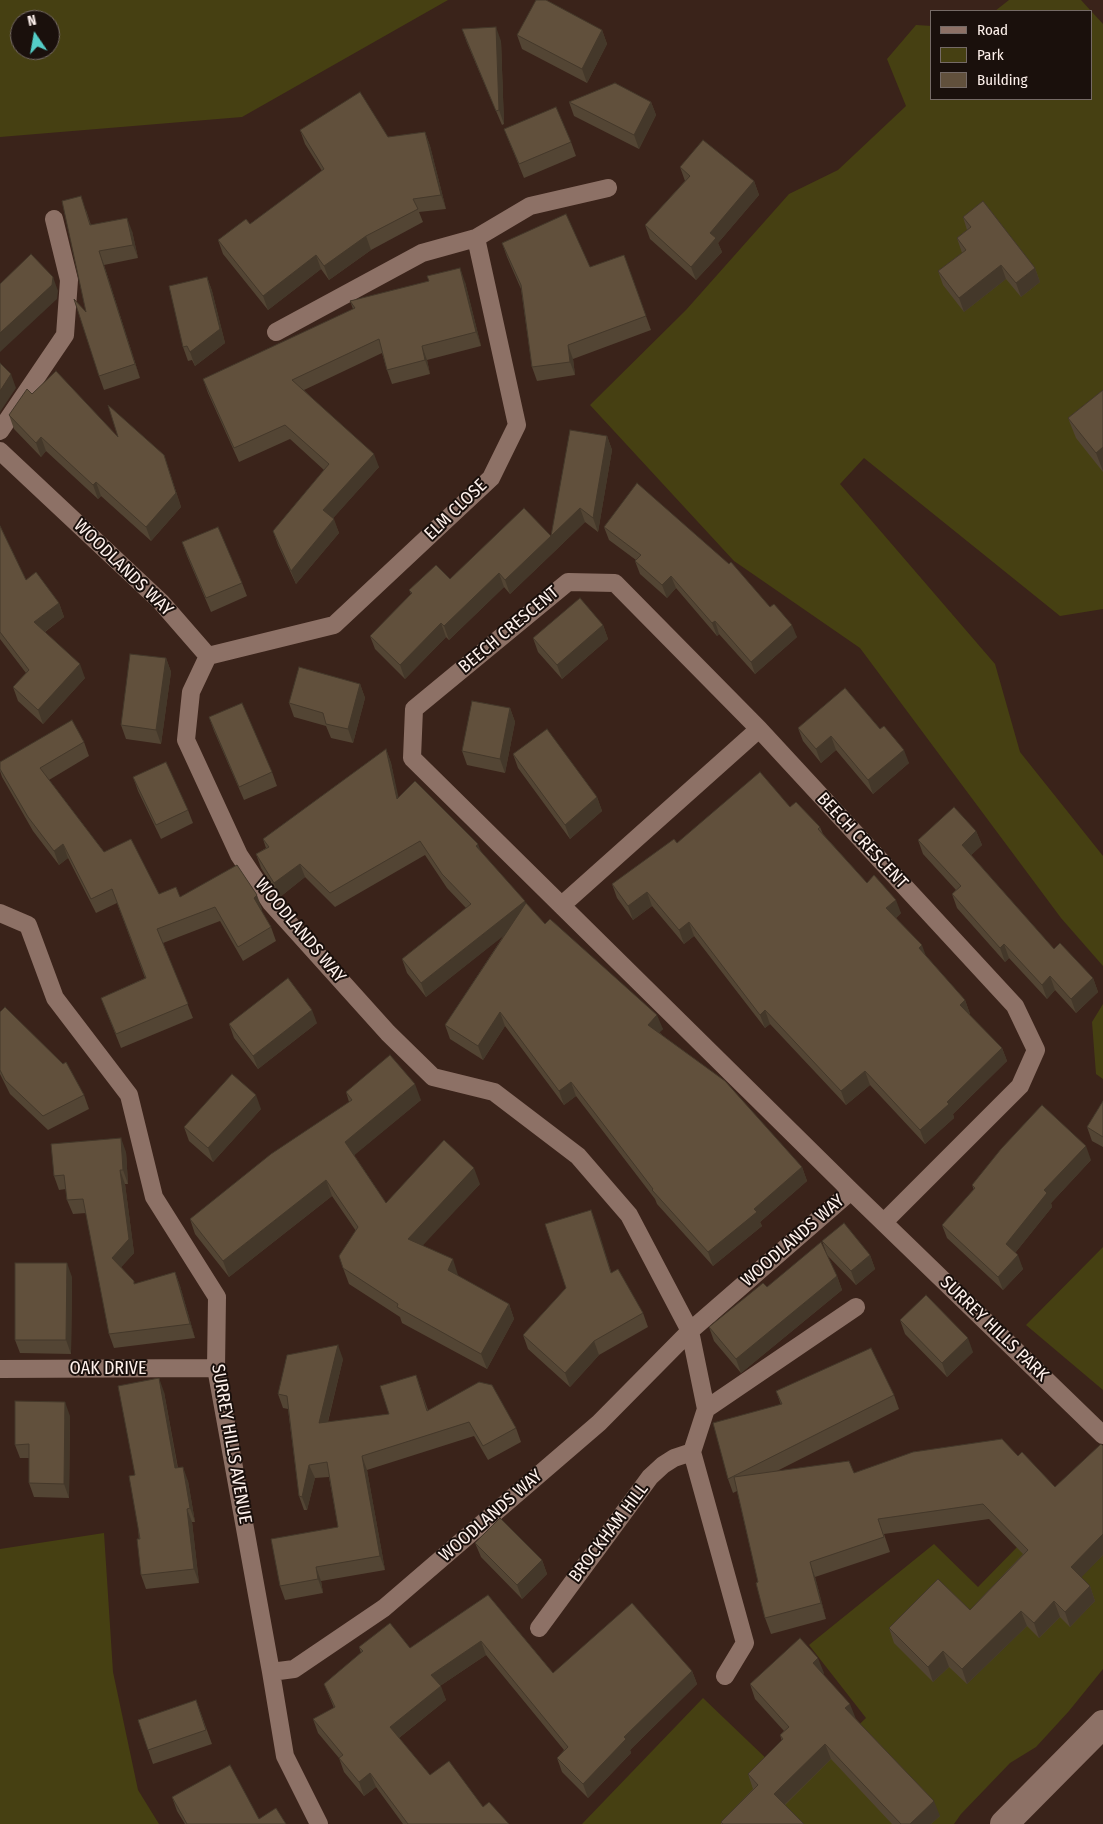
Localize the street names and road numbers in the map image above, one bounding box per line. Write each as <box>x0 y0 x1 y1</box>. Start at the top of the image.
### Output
street label: ELM CLOSE <box>420 475 492 545</box>
street label: WOODLANDS WAY <box>69 515 177 621</box>
street label: BEECH CRESCENT <box>455 582 563 678</box>
street label: BEECH CRESCENT <box>812 788 912 894</box>
street label: WOODLANDS WAY <box>250 874 350 988</box>
street label: WOODLANDS WAY <box>737 1190 849 1292</box>
street label: SURREY HILLS PARK <box>935 1272 1053 1386</box>
street label: OAK DRIVE <box>70 1358 146 1380</box>
street label: SURREY HILLS AVENUE <box>206 1362 256 1526</box>
street label: WOODLANDS WAY <box>435 1465 547 1567</box>
street label: BROCKHAM HILL <box>565 1479 653 1587</box>

